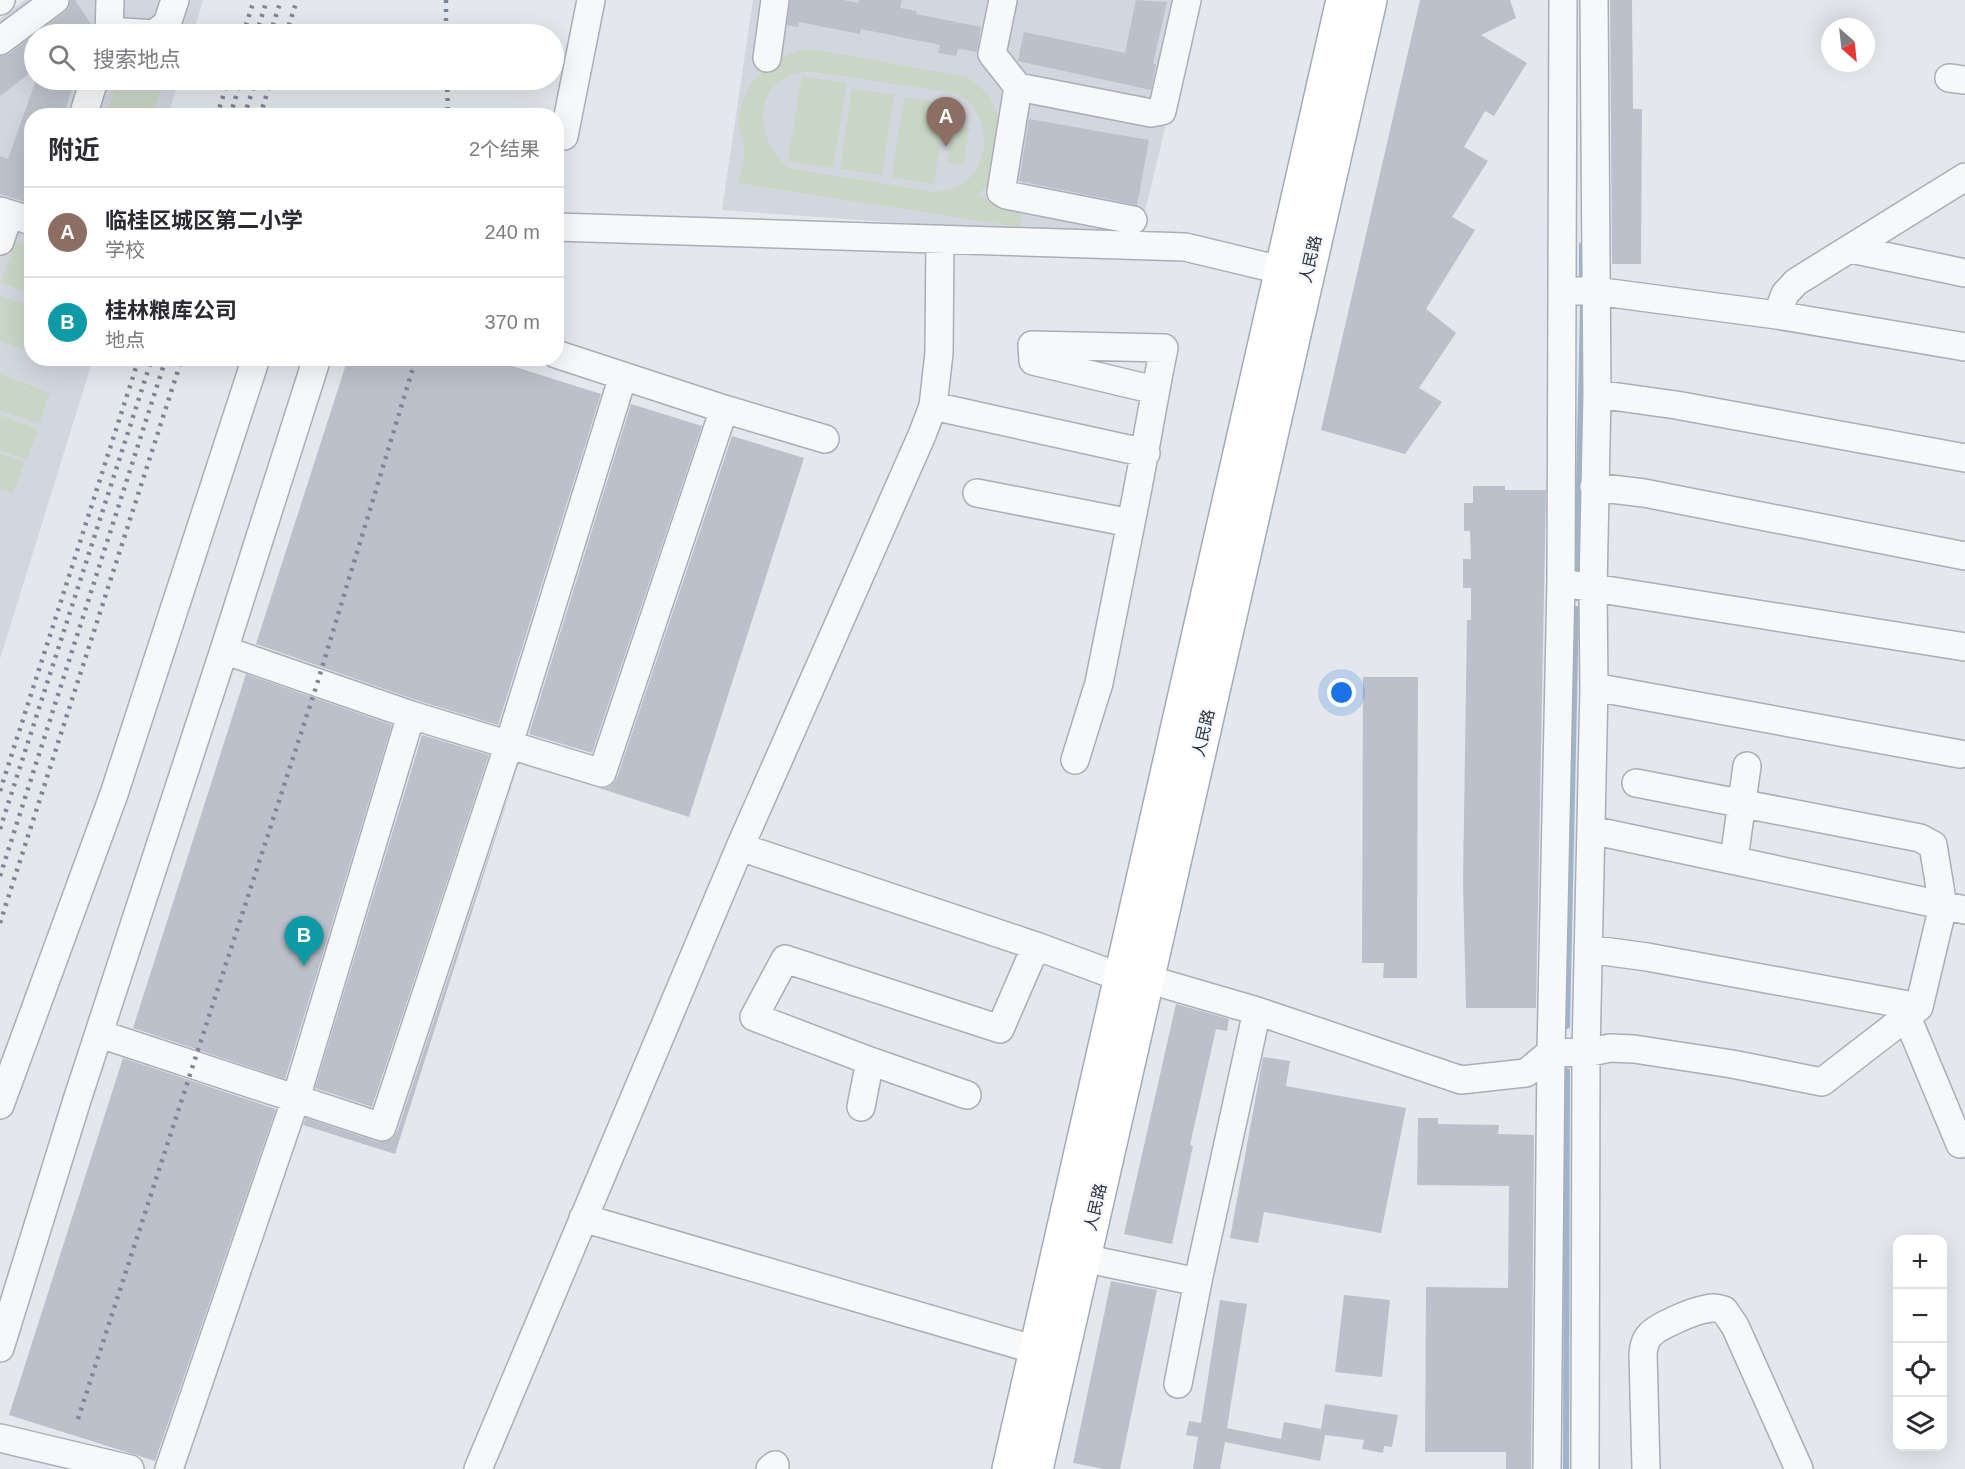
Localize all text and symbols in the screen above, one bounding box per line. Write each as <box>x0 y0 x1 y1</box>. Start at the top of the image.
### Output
north arrow <box>1821 18 1875 72</box>
search box <box>24 24 564 90</box>
icon: search <box>45 41 78 74</box>
text: 搜索地点 <box>93 47 181 72</box>
pin: A <box>926 98 966 147</box>
text: 附近 <box>48 135 100 165</box>
text: 2个结果 <box>469 138 540 160</box>
text: 临桂区城区第二小学 <box>105 208 303 233</box>
text: A <box>60 221 75 243</box>
text: 240 m <box>484 221 540 243</box>
street label: 人民路 <box>1297 234 1324 284</box>
text: 学校 <box>105 239 145 261</box>
text: 桂林粮库公司 <box>105 298 237 323</box>
text: B <box>60 311 75 333</box>
text: 370 m <box>484 311 540 333</box>
text: 地点 <box>105 329 145 351</box>
your location <box>1327 678 1356 707</box>
street label: 人民路 <box>1190 708 1217 758</box>
pin: B <box>284 916 324 966</box>
street label: 人民路 <box>1082 1182 1109 1232</box>
map controls <box>1893 1235 1947 1451</box>
button: + <box>1893 1235 1947 1289</box>
button: − <box>1893 1289 1947 1343</box>
button: locate <box>1893 1343 1947 1397</box>
button: layers <box>1893 1397 1947 1451</box>

